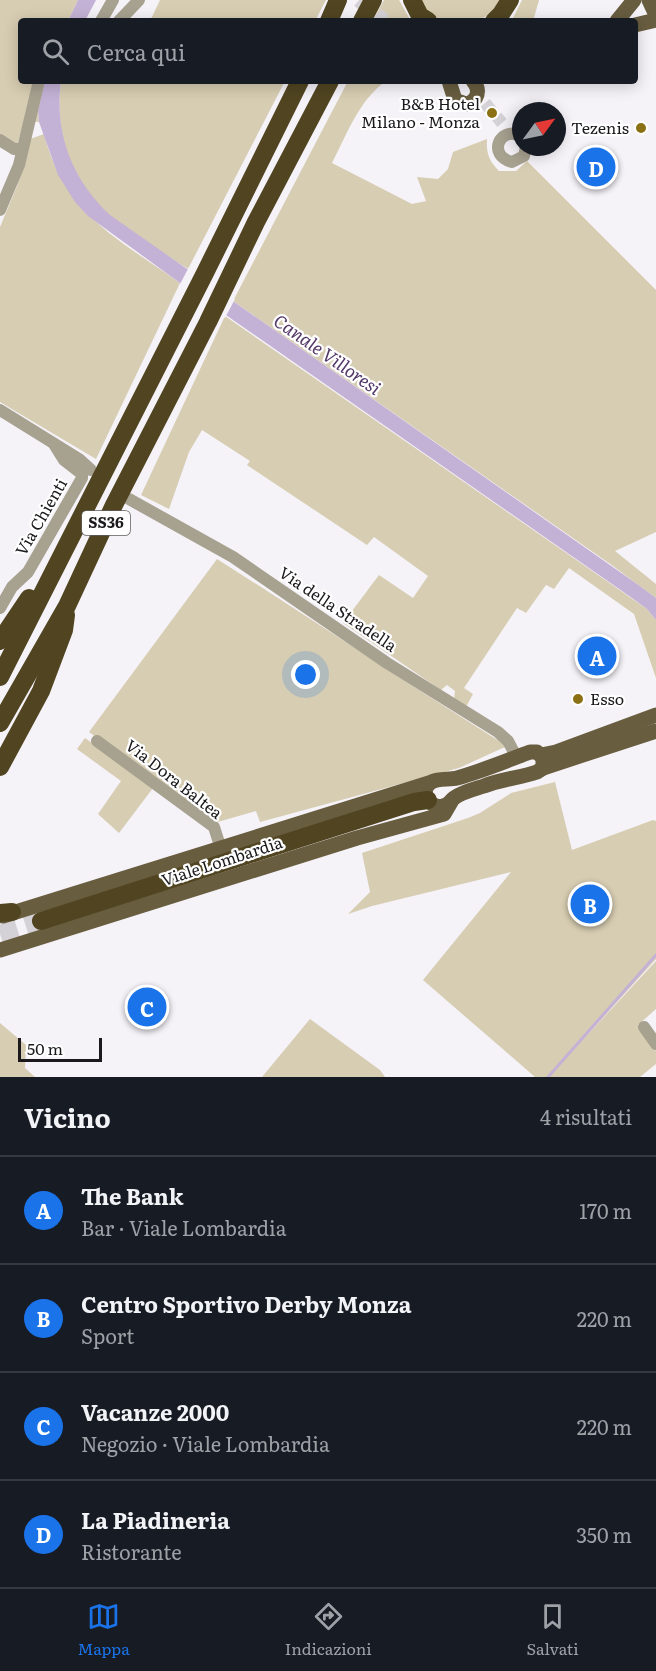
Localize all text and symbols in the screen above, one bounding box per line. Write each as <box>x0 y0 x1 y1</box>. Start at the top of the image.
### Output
search box <box>18 18 638 84</box>
icon: search <box>39 35 72 68</box>
text: Cerca qui <box>87 35 185 68</box>
place label: B&B Hotel Milano - Monza <box>361 91 480 133</box>
north arrow <box>512 102 566 156</box>
marker: B&B Hotel Milano - Monza <box>485 106 499 120</box>
place label: Tezenis <box>571 115 629 139</box>
marker: Tezenis <box>634 121 648 135</box>
pin: D <box>576 144 616 190</box>
water label: Canale Villoresi <box>269 307 388 401</box>
street label: Via Chienti <box>8 473 72 560</box>
road number: SS36 <box>82 511 130 535</box>
street label: Via della Stradella <box>275 560 403 657</box>
pin: A <box>578 634 616 678</box>
your location <box>291 660 320 689</box>
place label: Esso <box>590 686 624 710</box>
marker: Esso <box>571 692 585 706</box>
street label: Via Dora Baltea <box>121 733 229 824</box>
street label: Viale Lombardia <box>158 829 286 891</box>
pin: B <box>570 882 610 926</box>
pin: C <box>128 984 166 1030</box>
scale bar <box>18 1035 102 1062</box>
text: 50 m <box>27 1036 63 1060</box>
text: Vicino <box>24 1097 111 1136</box>
text: 4 risultati <box>540 1101 632 1131</box>
text: The Bank <box>81 1179 184 1212</box>
text: A <box>36 1195 51 1225</box>
text: 170 m <box>579 1195 632 1225</box>
text: Bar · Viale Lombardia <box>81 1212 286 1242</box>
text: Centro Sportivo Derby Monza <box>81 1287 412 1320</box>
text: B <box>37 1303 50 1333</box>
text: 220 m <box>577 1303 632 1333</box>
text: Sport <box>81 1320 134 1350</box>
text: Vacanze 2000 <box>81 1395 229 1428</box>
text: C <box>36 1411 51 1441</box>
text: 220 m <box>577 1411 632 1441</box>
text: Negozio · Viale Lombardia <box>81 1428 330 1458</box>
text: La Piadineria <box>81 1503 230 1536</box>
text: D <box>36 1519 51 1549</box>
text: 350 m <box>576 1519 632 1549</box>
text: Ristorante <box>81 1536 182 1566</box>
tab: Mappa <box>77 1600 130 1660</box>
tab: Indicazioni <box>285 1600 372 1660</box>
tab: Salvati <box>527 1600 579 1660</box>

